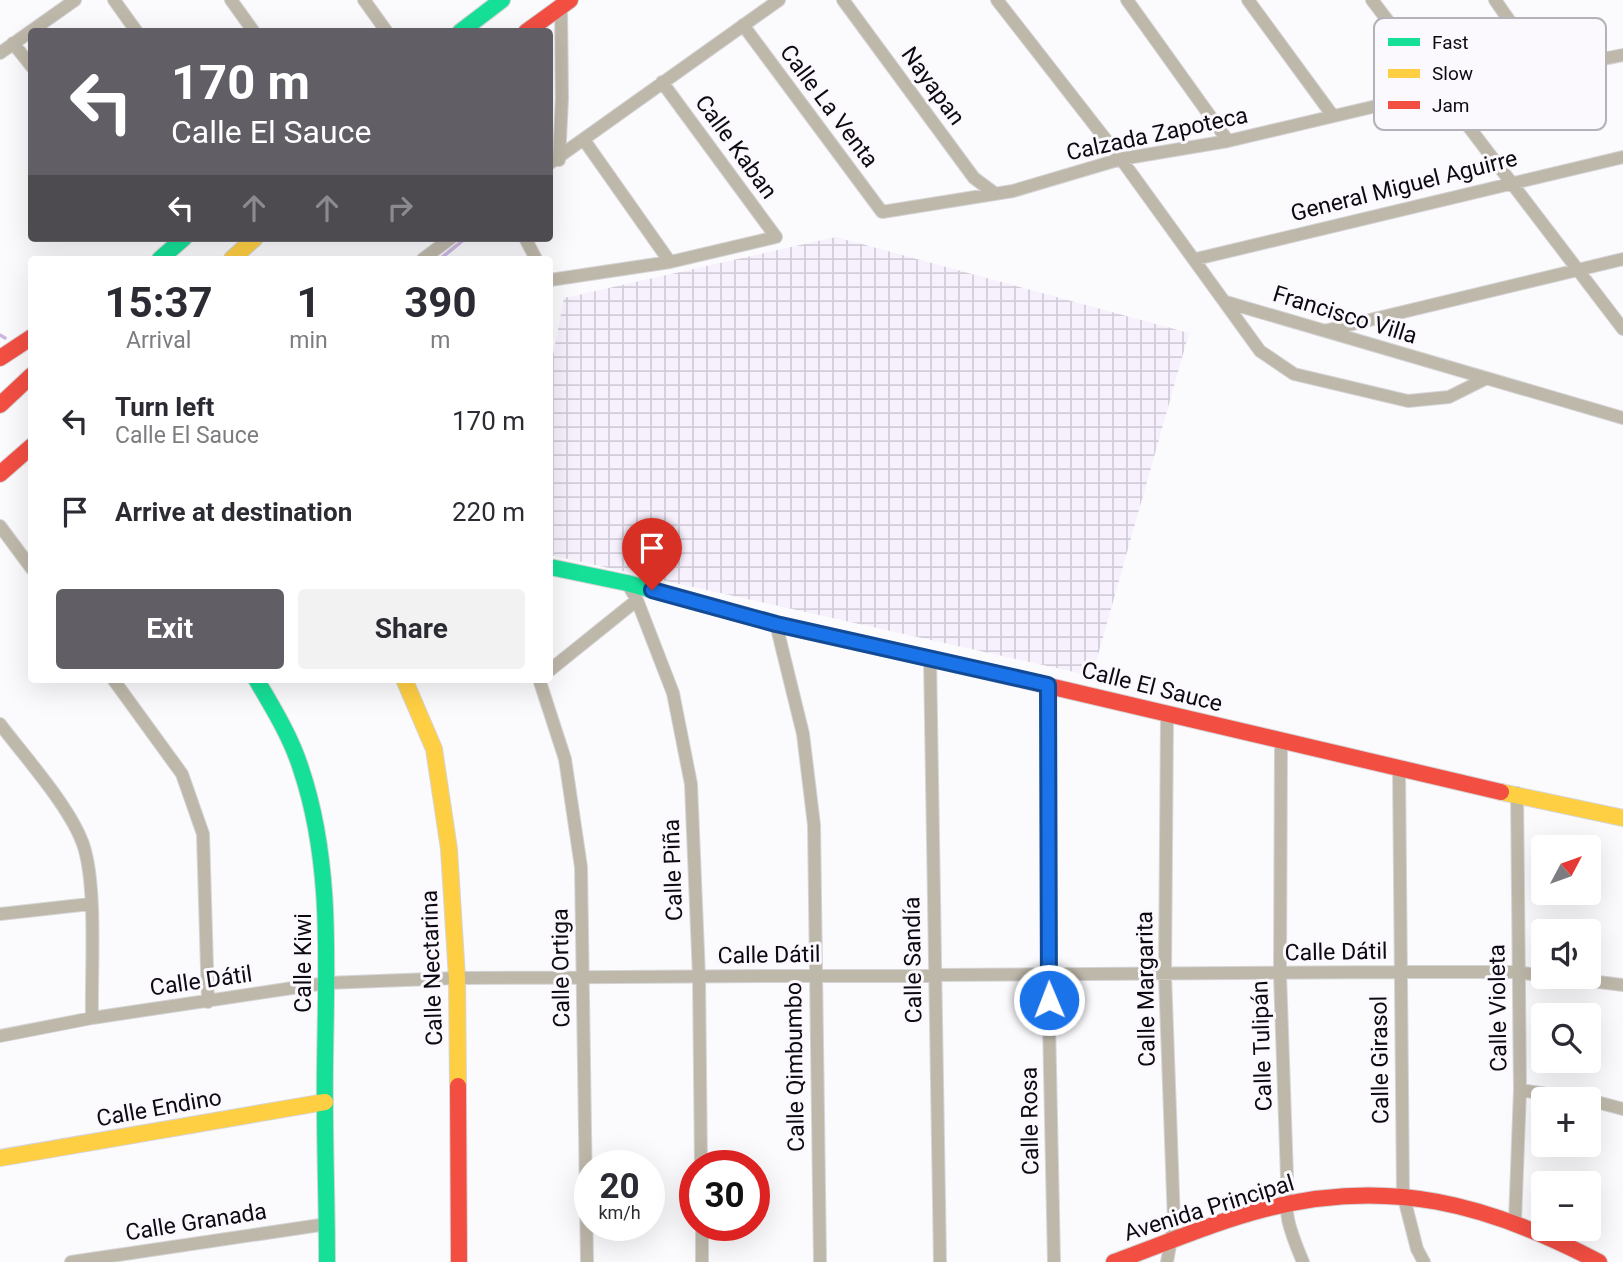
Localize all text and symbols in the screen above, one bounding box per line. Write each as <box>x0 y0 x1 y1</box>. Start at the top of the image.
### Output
legend <box>1374 18 1606 130</box>
text: Fast <box>1432 31 1469 54</box>
street label: Calle La Venta <box>774 39 884 173</box>
street label: Nayapan <box>896 42 970 130</box>
text: 170 m <box>171 54 310 111</box>
icon: left <box>56 56 147 147</box>
text: Slow <box>1432 62 1473 85</box>
street label: Calle Kaban <box>689 90 783 204</box>
text: Jam <box>1432 94 1469 117</box>
street label: Calzada Zapoteca <box>1064 102 1250 166</box>
text: Calle El Sauce <box>171 113 371 151</box>
street label: General Miguel Aguirre <box>1288 145 1520 227</box>
icon: left <box>162 189 200 227</box>
icon: ahead <box>235 189 273 227</box>
icon: ahead <box>308 189 346 227</box>
icon: right <box>381 189 419 227</box>
text: 15:37 <box>105 278 213 327</box>
text: 1 <box>296 278 321 327</box>
text: 390 <box>404 278 477 327</box>
street label: Francisco Villa <box>1270 280 1420 350</box>
text: Arrival <box>126 327 191 354</box>
text: min <box>289 327 328 354</box>
text: m <box>430 327 450 354</box>
text: Turn left <box>115 392 214 422</box>
icon: left <box>56 402 94 440</box>
text: 170 m <box>452 406 525 436</box>
text: Calle El Sauce <box>115 422 259 449</box>
icon: arrive <box>56 493 94 531</box>
text: Arrive at destination <box>115 497 352 527</box>
text: 220 m <box>452 497 525 527</box>
pin <box>622 518 682 590</box>
icon: arrive <box>633 529 671 567</box>
button: Exit <box>56 589 284 669</box>
button: Share <box>298 589 525 669</box>
street label: Calle El Sauce <box>1079 656 1225 718</box>
street label: Calle Piña <box>658 819 688 921</box>
north arrow <box>1531 835 1601 905</box>
map controls <box>1531 835 1601 1241</box>
street label: Calle Nectarina <box>416 890 448 1046</box>
street label: Calle Sandía <box>898 896 928 1024</box>
street label: Calle Ortiga <box>546 908 576 1028</box>
street label: Calle Margarita <box>1131 911 1161 1067</box>
street label: Calle Kiwi <box>290 913 317 1013</box>
button: sound <box>1531 919 1601 989</box>
street label: Calle Dátil <box>1284 938 1388 966</box>
street label: Calle Dátil <box>717 941 821 969</box>
street label: Calle Violeta <box>1483 944 1513 1072</box>
street label: Calle Dátil <box>148 960 254 1002</box>
position arrow <box>1012 963 1086 1037</box>
street label: Calle Tulipán <box>1246 980 1278 1112</box>
street label: Calle Qimbumbo <box>780 982 810 1152</box>
street label: Calle Girasol <box>1365 996 1395 1124</box>
button: search <box>1531 1003 1601 1073</box>
street label: Calle Rosa <box>1016 1067 1044 1175</box>
street label: Calle Endino <box>94 1084 224 1132</box>
button: + <box>1531 1087 1601 1157</box>
speed limit sign: 30 <box>679 1150 770 1241</box>
text: 20 <box>599 1166 640 1207</box>
street label: Avenida Principal <box>1121 1169 1297 1247</box>
button: − <box>1531 1171 1601 1241</box>
street label: Calle Granada <box>123 1197 269 1247</box>
text: km/h <box>598 1202 641 1223</box>

